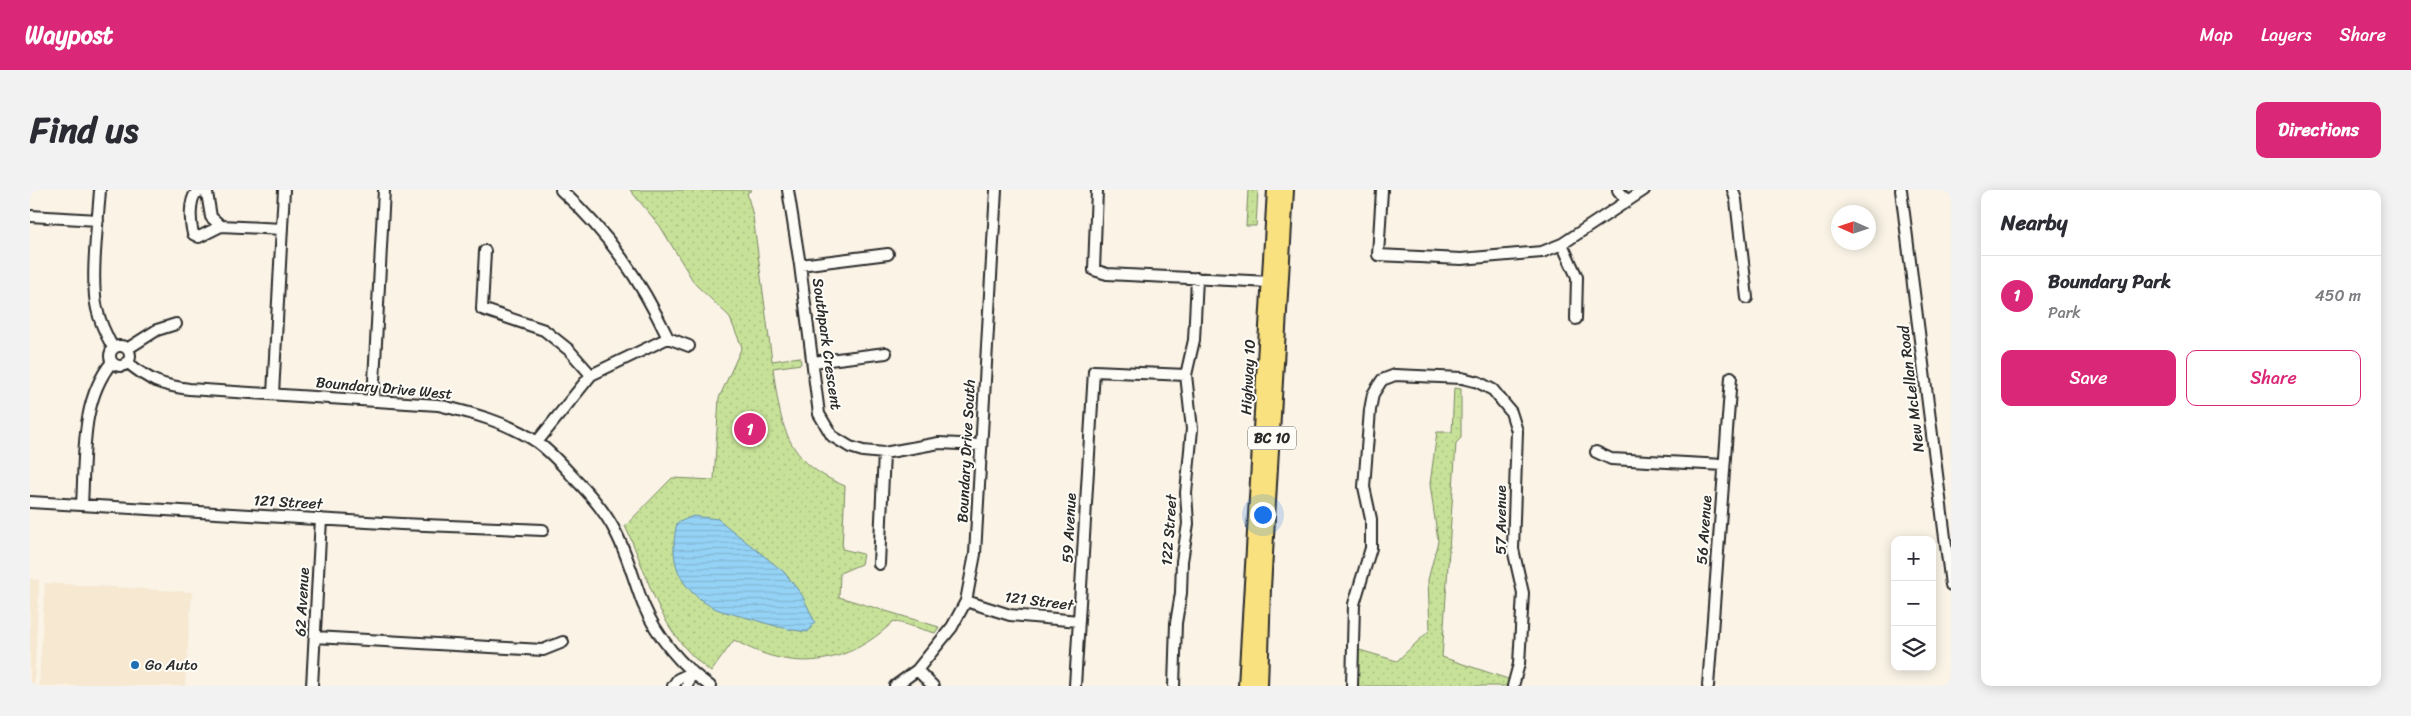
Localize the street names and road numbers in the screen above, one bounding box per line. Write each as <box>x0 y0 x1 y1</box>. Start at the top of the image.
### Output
street label: Southpark Crescent <box>805 276 849 412</box>
street label: New McLellan Road <box>1890 323 1932 454</box>
street label: Highway 10 <box>1233 339 1263 415</box>
street label: Boundary Drive West <box>315 369 454 407</box>
street label: Boundary Drive South <box>949 378 983 523</box>
road number: BC 10 <box>1248 427 1296 450</box>
street label: 57 Avenue <box>1488 485 1514 555</box>
street label: 121 Street <box>253 487 324 517</box>
street label: 59 Avenue <box>1054 492 1084 564</box>
street label: 122 Street <box>1154 493 1185 566</box>
street label: 56 Avenue <box>1689 494 1719 566</box>
street label: 62 Avenue <box>287 567 317 637</box>
street label: 121 Street <box>1003 584 1076 618</box>

